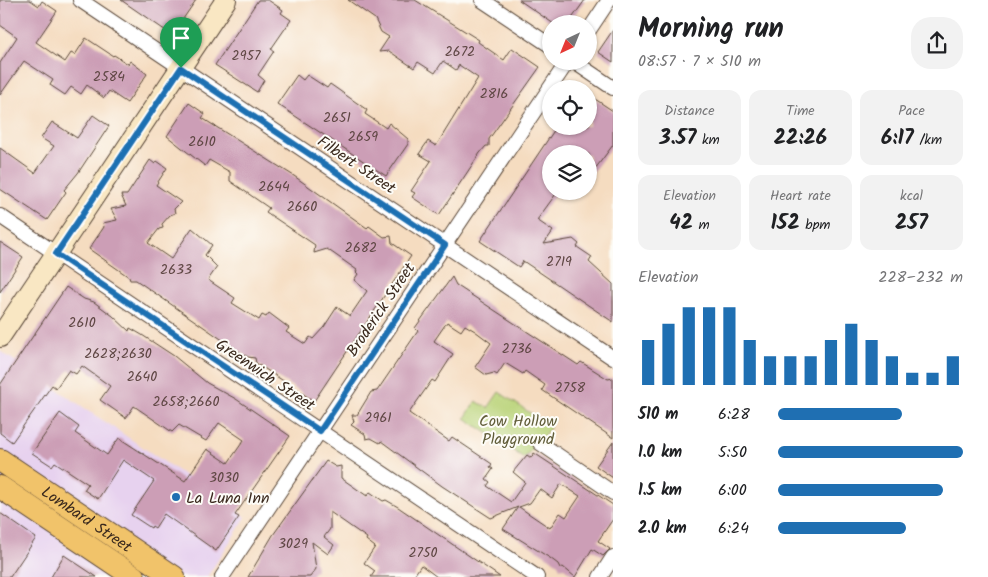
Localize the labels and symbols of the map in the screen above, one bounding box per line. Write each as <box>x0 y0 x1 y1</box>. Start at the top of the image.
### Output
north arrow <box>542 15 598 70</box>
pin <box>160 17 202 68</box>
house number: 2672 <box>445 41 475 63</box>
house number: 2957 <box>232 45 261 67</box>
house number: 2584 <box>93 66 125 88</box>
house number: 2816 <box>480 83 508 105</box>
house number: 2651 <box>323 107 351 129</box>
house number: 2659 <box>348 126 378 148</box>
street label: Filbert Street <box>312 130 401 201</box>
house number: 2610 <box>188 131 216 153</box>
house number: 2644 <box>258 176 290 198</box>
house number: 2660 <box>287 196 317 218</box>
house number: 2682 <box>345 237 377 259</box>
house number: 2719 <box>546 251 572 273</box>
street label: Broderick Street <box>341 257 422 362</box>
house number: 2633 <box>160 259 192 281</box>
house number: 2610 <box>68 312 96 334</box>
street label: Greenwich Street <box>210 333 321 418</box>
house number: 2736 <box>502 338 532 360</box>
house number: 2628;2630 <box>84 343 152 365</box>
house number: 2640 <box>127 366 157 388</box>
house number: 2758 <box>555 377 586 399</box>
house number: 2658;2660 <box>153 391 219 413</box>
house number: 2961 <box>364 407 392 429</box>
park label: Cow Hollow Playground <box>479 409 557 452</box>
house number: 3030 <box>209 467 239 489</box>
street label: Lombard Street <box>36 480 137 560</box>
place label: La Luna Inn <box>186 486 270 511</box>
marker: La Luna Inn <box>170 491 182 503</box>
house number: 3029 <box>278 533 308 555</box>
house number: 2750 <box>408 542 438 564</box>

